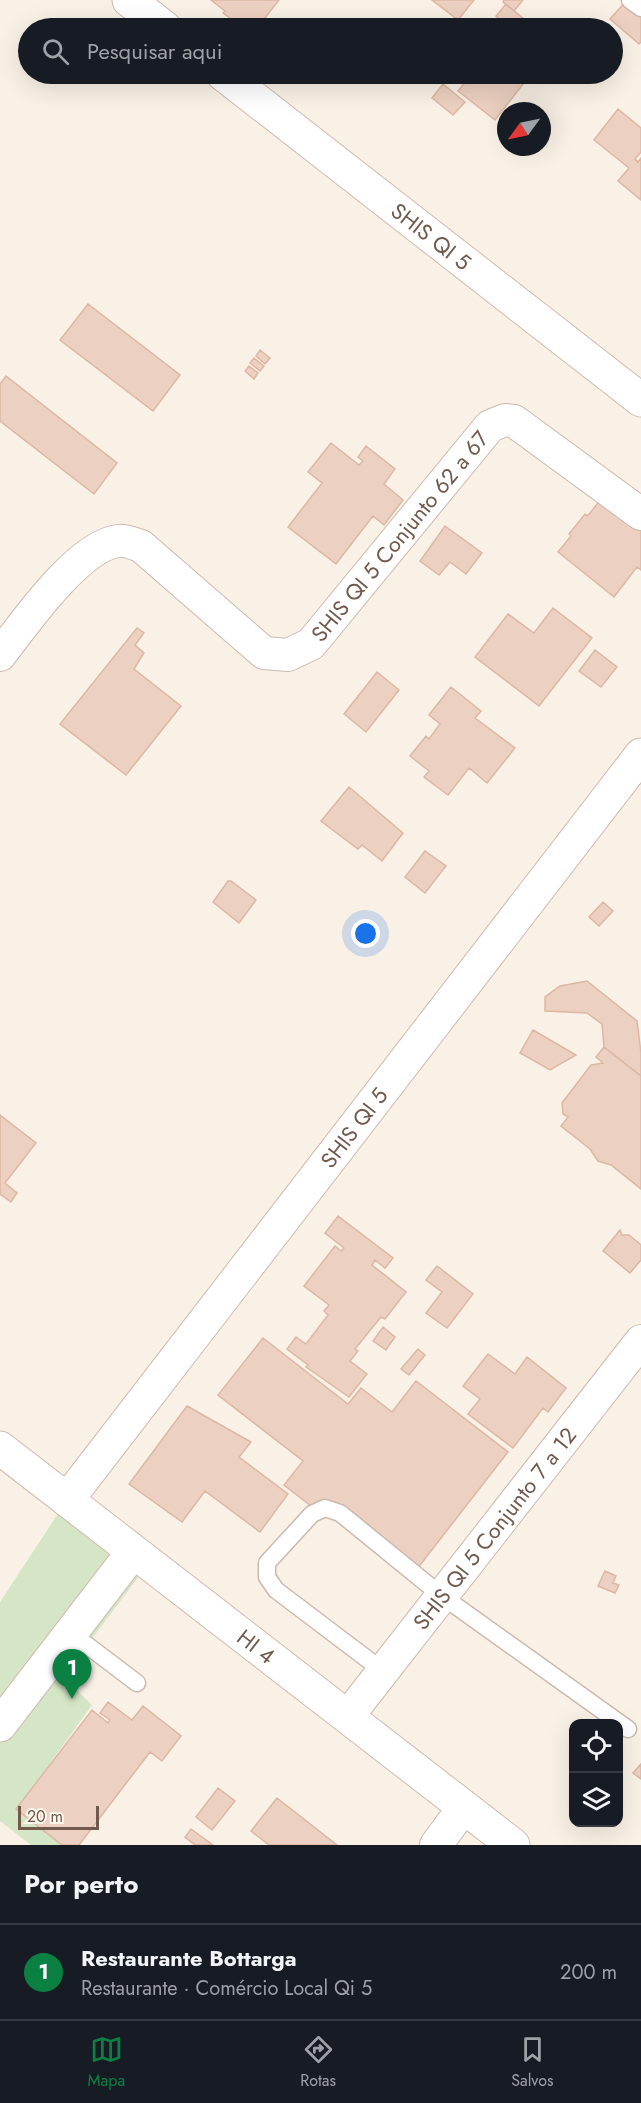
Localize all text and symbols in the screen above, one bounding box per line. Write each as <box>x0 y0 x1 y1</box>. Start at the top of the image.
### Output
search box <box>18 18 623 84</box>
icon: search <box>39 35 72 68</box>
text: Pesquisar aqui <box>87 35 222 67</box>
north arrow <box>497 102 551 156</box>
street label: SHIS QI 5 <box>384 195 478 278</box>
street label: SHIS QI 5 Conjunto 62 a 67 <box>303 423 496 649</box>
your location <box>351 919 380 948</box>
street label: SHIS QI 5 <box>313 1081 395 1175</box>
street label: SHIS QI 5 Conjunto 7 a 12 <box>405 1420 584 1637</box>
street label: HI 4 <box>230 1621 282 1671</box>
pin: 1 <box>52 1650 92 1699</box>
map controls <box>569 1719 623 1827</box>
button: locate <box>569 1719 623 1773</box>
button: layers <box>569 1773 623 1827</box>
scale bar <box>18 1803 99 1830</box>
text: 20 m <box>27 1805 63 1828</box>
text: Por perto <box>24 1865 138 1903</box>
text: Restaurante Bottarga <box>81 1942 297 1974</box>
text: 1 <box>38 1958 49 1987</box>
text: 200 m <box>560 1958 617 1987</box>
text: Restaurante · Comércio Local Qi 5 <box>81 1974 372 2003</box>
tab: Mapa <box>88 2033 125 2092</box>
tab: Rotas <box>300 2033 336 2092</box>
tab: Salvos <box>511 2033 553 2092</box>

